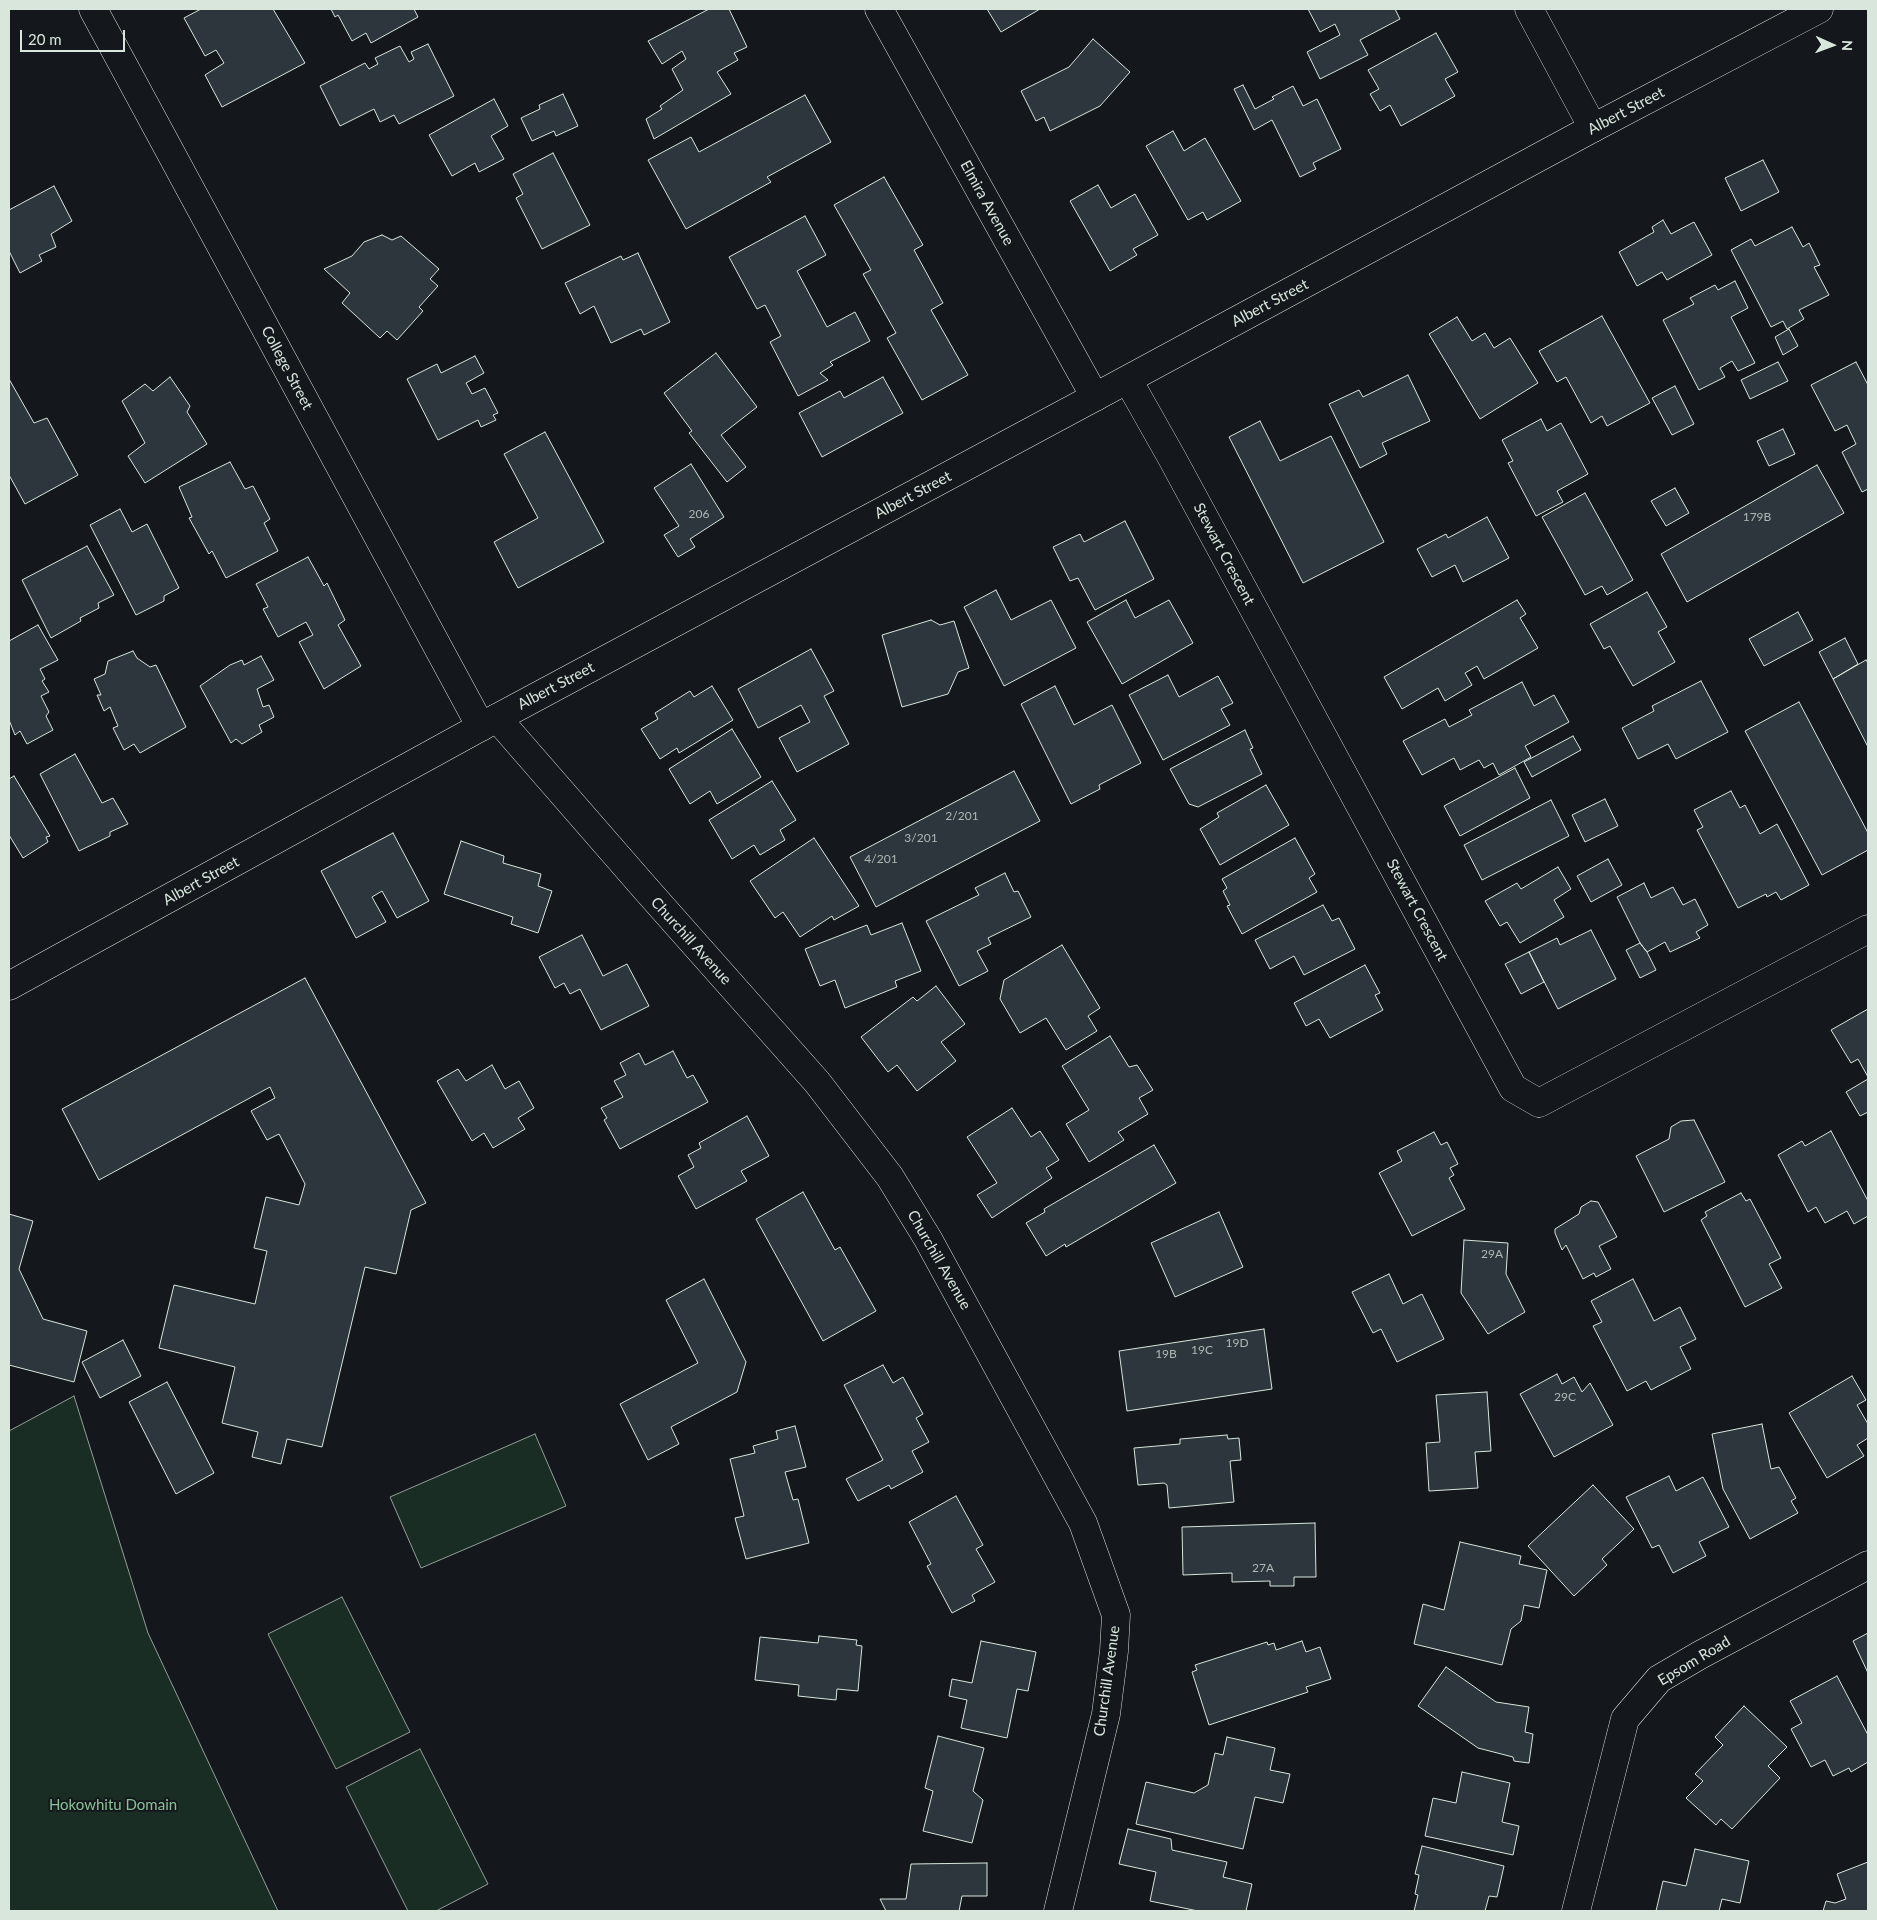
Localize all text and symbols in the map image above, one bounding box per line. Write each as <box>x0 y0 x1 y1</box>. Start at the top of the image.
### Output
scale bar <box>22 20 128 52</box>
north arrow <box>1807 20 1857 70</box>
text: 20 m <box>28 30 62 48</box>
text: N <box>1839 40 1856 51</box>
street label: Albert Street <box>1585 83 1667 139</box>
street label: Elmira Avenue <box>956 157 1018 249</box>
street label: Albert Street <box>1229 275 1311 331</box>
street label: College Street <box>257 323 317 413</box>
street label: Albert Street <box>872 467 954 523</box>
street label: Stewart Crescent <box>1190 500 1258 608</box>
house number: 206 <box>689 507 709 521</box>
house number: 179B <box>1743 510 1771 524</box>
street label: Albert Street <box>515 658 597 714</box>
house number: 2/201 <box>945 809 979 823</box>
house number: 3/201 <box>904 831 938 845</box>
house number: 4/201 <box>864 852 898 866</box>
street label: Albert Street <box>160 853 242 909</box>
street label: Stewart Crescent <box>1383 856 1451 964</box>
street label: Churchill Avenue <box>647 894 735 988</box>
street label: Churchill Avenue <box>903 1207 975 1313</box>
house number: 29A <box>1481 1247 1503 1261</box>
house number: 19D <box>1225 1336 1249 1350</box>
house number: 19C <box>1191 1343 1213 1357</box>
house number: 19B <box>1155 1347 1177 1361</box>
house number: 29C <box>1554 1390 1576 1404</box>
house number: 27A <box>1252 1561 1274 1575</box>
street label: Churchill Avenue <box>1090 1624 1124 1738</box>
street label: Epsom Road <box>1655 1632 1733 1690</box>
park label: Hokowhitu Domain <box>49 1796 177 1814</box>

